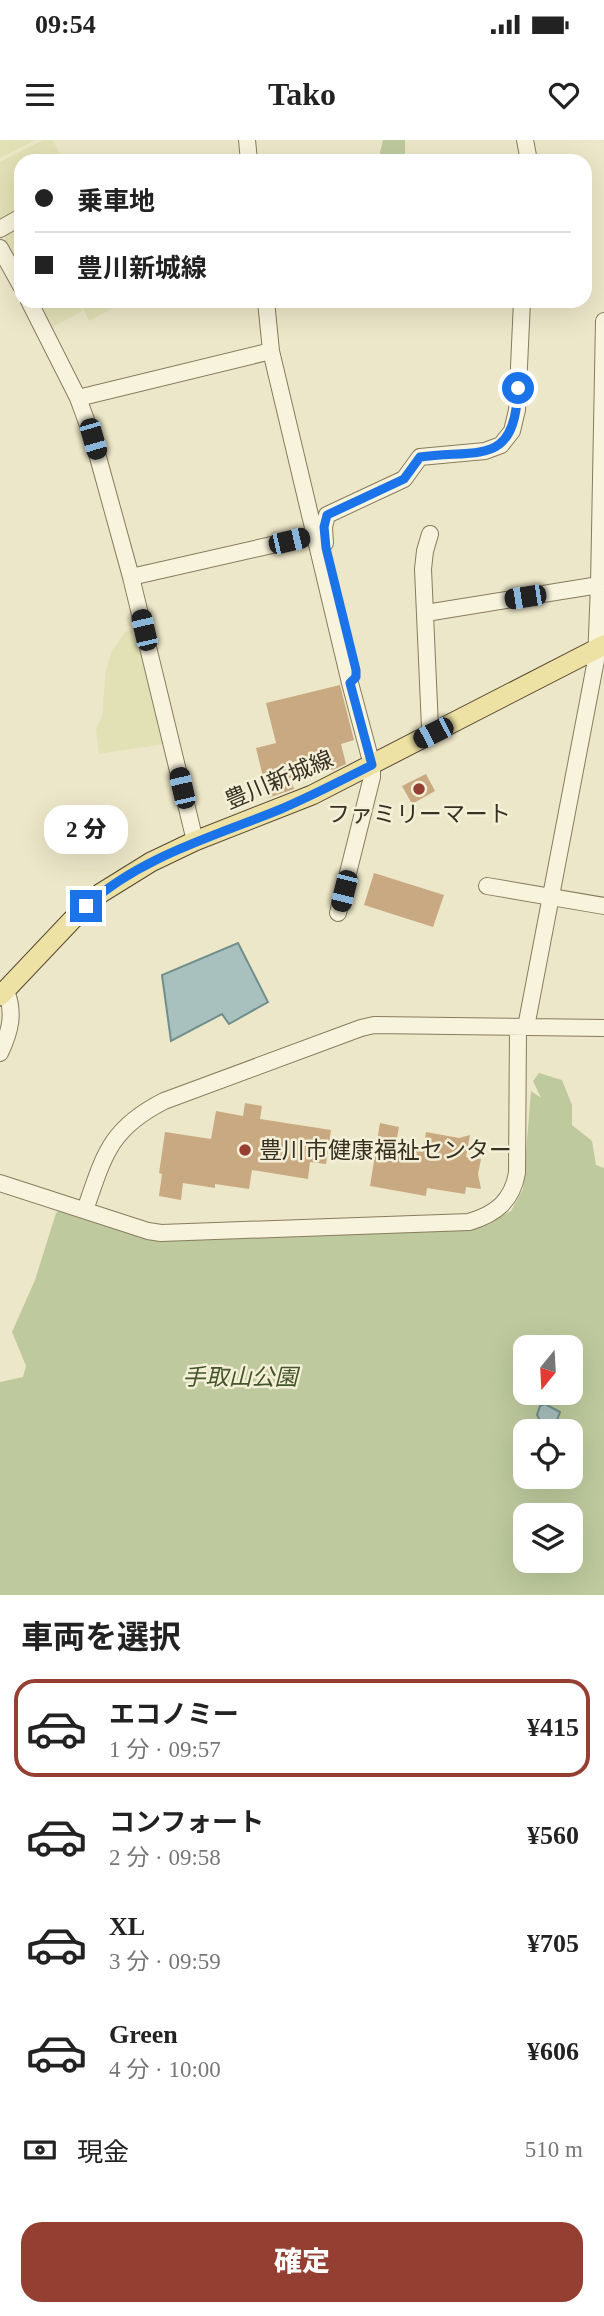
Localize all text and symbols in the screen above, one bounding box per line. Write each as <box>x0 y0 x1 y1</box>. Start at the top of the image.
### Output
text: 09:54 <box>35 10 96 39</box>
icon: menu <box>21 76 59 114</box>
text: Tako <box>268 76 336 112</box>
icon: heart <box>545 76 583 114</box>
text: 乗車地 <box>77 187 155 216</box>
text: 豊川新城線 <box>77 254 207 283</box>
route start <box>502 372 534 404</box>
car <box>78 416 109 462</box>
car <box>267 526 312 556</box>
car <box>503 583 548 611</box>
car <box>130 607 159 653</box>
car <box>410 714 457 752</box>
street label: 豊川新城線 <box>221 746 337 814</box>
car <box>168 765 197 811</box>
marker: ファミリーマート <box>411 781 427 797</box>
place label: ファミリーマート <box>327 802 511 827</box>
callout: 2 分 <box>44 804 128 854</box>
text: 2 分 <box>66 817 106 842</box>
car <box>329 868 360 914</box>
route end <box>70 890 102 922</box>
place label: 豊川市健康福祉センター <box>259 1138 512 1163</box>
marker: 豊川市健康福祉センター <box>237 1142 253 1158</box>
north arrow <box>513 1335 583 1405</box>
map controls <box>513 1335 583 1573</box>
park label: 手取山公園 <box>183 1365 301 1390</box>
button: locate <box>513 1419 583 1489</box>
button: layers <box>513 1503 583 1573</box>
text: 車両を選択 <box>21 1619 181 1655</box>
icon: car <box>25 1697 88 1760</box>
text: エコノミー <box>109 1700 239 1729</box>
text: ¥415 <box>527 1713 579 1742</box>
text: 1 分 · 09:57 <box>109 1737 221 1762</box>
icon: car <box>25 1805 88 1868</box>
text: コンフォート <box>109 1808 264 1837</box>
text: ¥560 <box>527 1821 579 1850</box>
text: 2 分 · 09:58 <box>109 1845 221 1870</box>
text: XL <box>109 1912 145 1941</box>
icon: car <box>25 1913 88 1976</box>
text: ¥705 <box>527 1929 579 1958</box>
text: 3 分 · 09:59 <box>109 1949 221 1974</box>
text: Green <box>109 2020 178 2049</box>
icon: car <box>25 2021 88 2084</box>
text: ¥606 <box>527 2037 579 2066</box>
text: 4 分 · 10:00 <box>109 2057 221 2082</box>
icon: cash <box>21 2131 59 2169</box>
text: 510 m <box>525 2137 583 2162</box>
text: 現金 <box>77 2138 129 2167</box>
button: 確定 <box>21 2222 583 2302</box>

